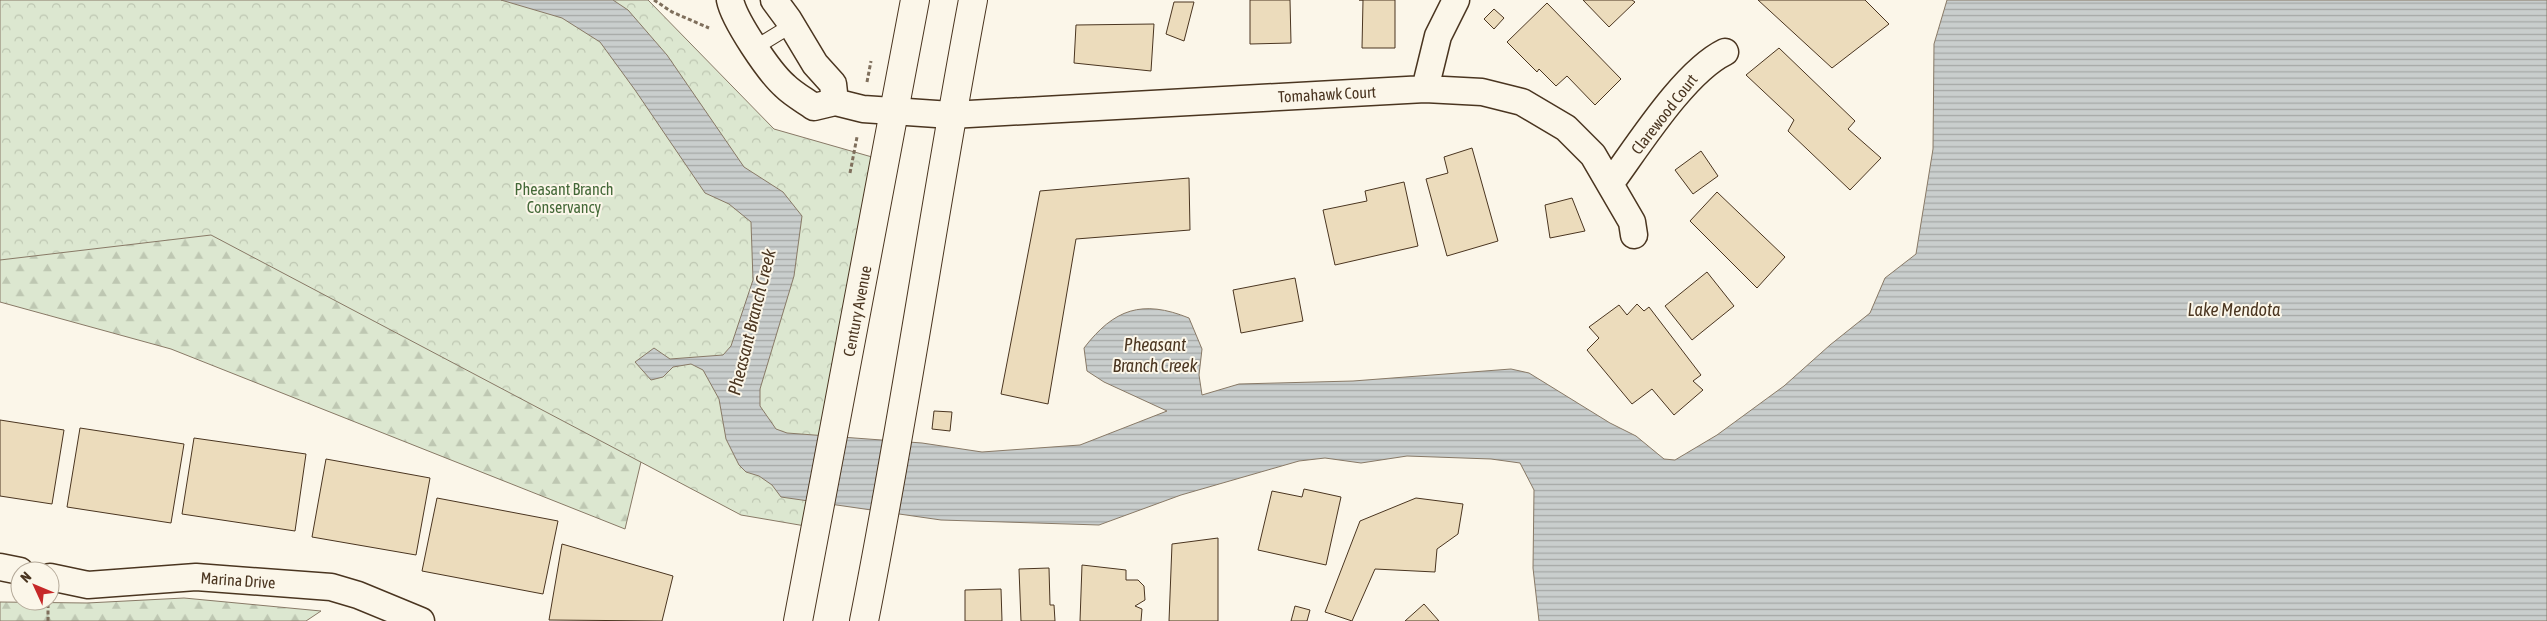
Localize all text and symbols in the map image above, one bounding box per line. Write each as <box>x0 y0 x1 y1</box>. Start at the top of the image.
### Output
street label: Clarewood Court <box>1627 70 1701 158</box>
street label: Tomahawk Court <box>1278 82 1377 106</box>
park label: Pheasant Branch Conservancy <box>515 180 613 217</box>
water label: Pheasant Branch Creek <box>723 246 780 397</box>
street label: Century Avenue <box>839 264 876 358</box>
water label: Lake Mendota <box>2188 299 2281 320</box>
water label: Pheasant Branch Creek <box>1112 334 1199 376</box>
north arrow <box>10 561 60 611</box>
text: N <box>17 568 34 585</box>
street label: Marina Drive <box>200 568 276 592</box>

